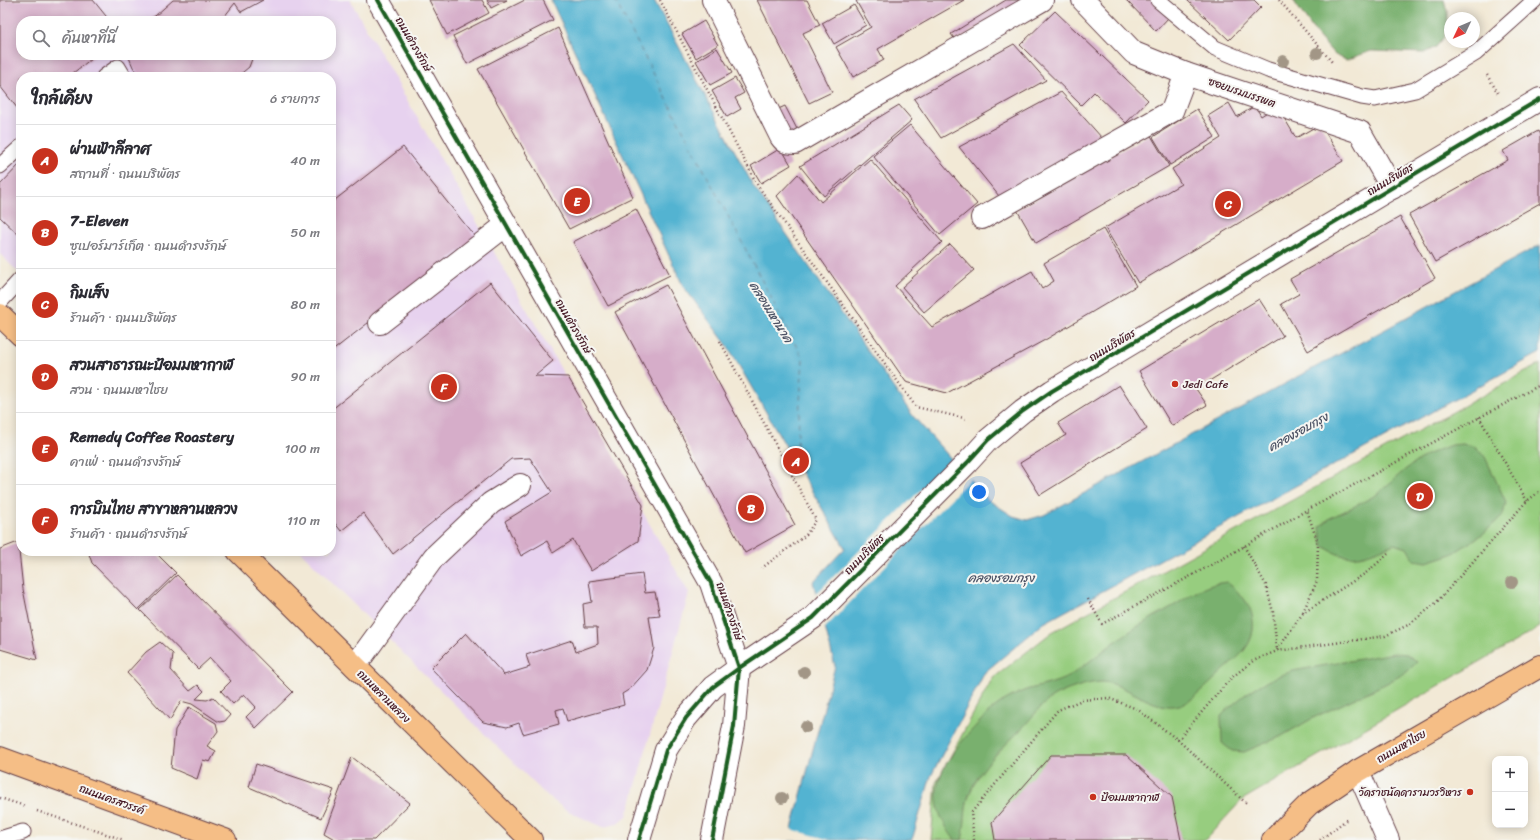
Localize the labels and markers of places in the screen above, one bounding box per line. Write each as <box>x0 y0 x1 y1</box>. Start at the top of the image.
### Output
pin: E <box>564 186 590 216</box>
pin: C <box>1215 189 1241 219</box>
pin: F <box>431 372 457 402</box>
place label: Jedi Cafe <box>1182 375 1229 394</box>
marker: Jedi Cafe <box>1170 379 1180 389</box>
pin: A <box>783 446 809 476</box>
pin: D <box>1407 481 1433 511</box>
pin: B <box>738 493 764 523</box>
place label: วัดราชนัดดารามวรวิหาร <box>1359 783 1463 802</box>
marker: วัดราชนัดดารามวรวิหาร <box>1465 787 1475 797</box>
place label: ป้อมมหากาฬ <box>1101 788 1161 807</box>
marker: ป้อมมหากาฬ <box>1088 792 1098 802</box>

